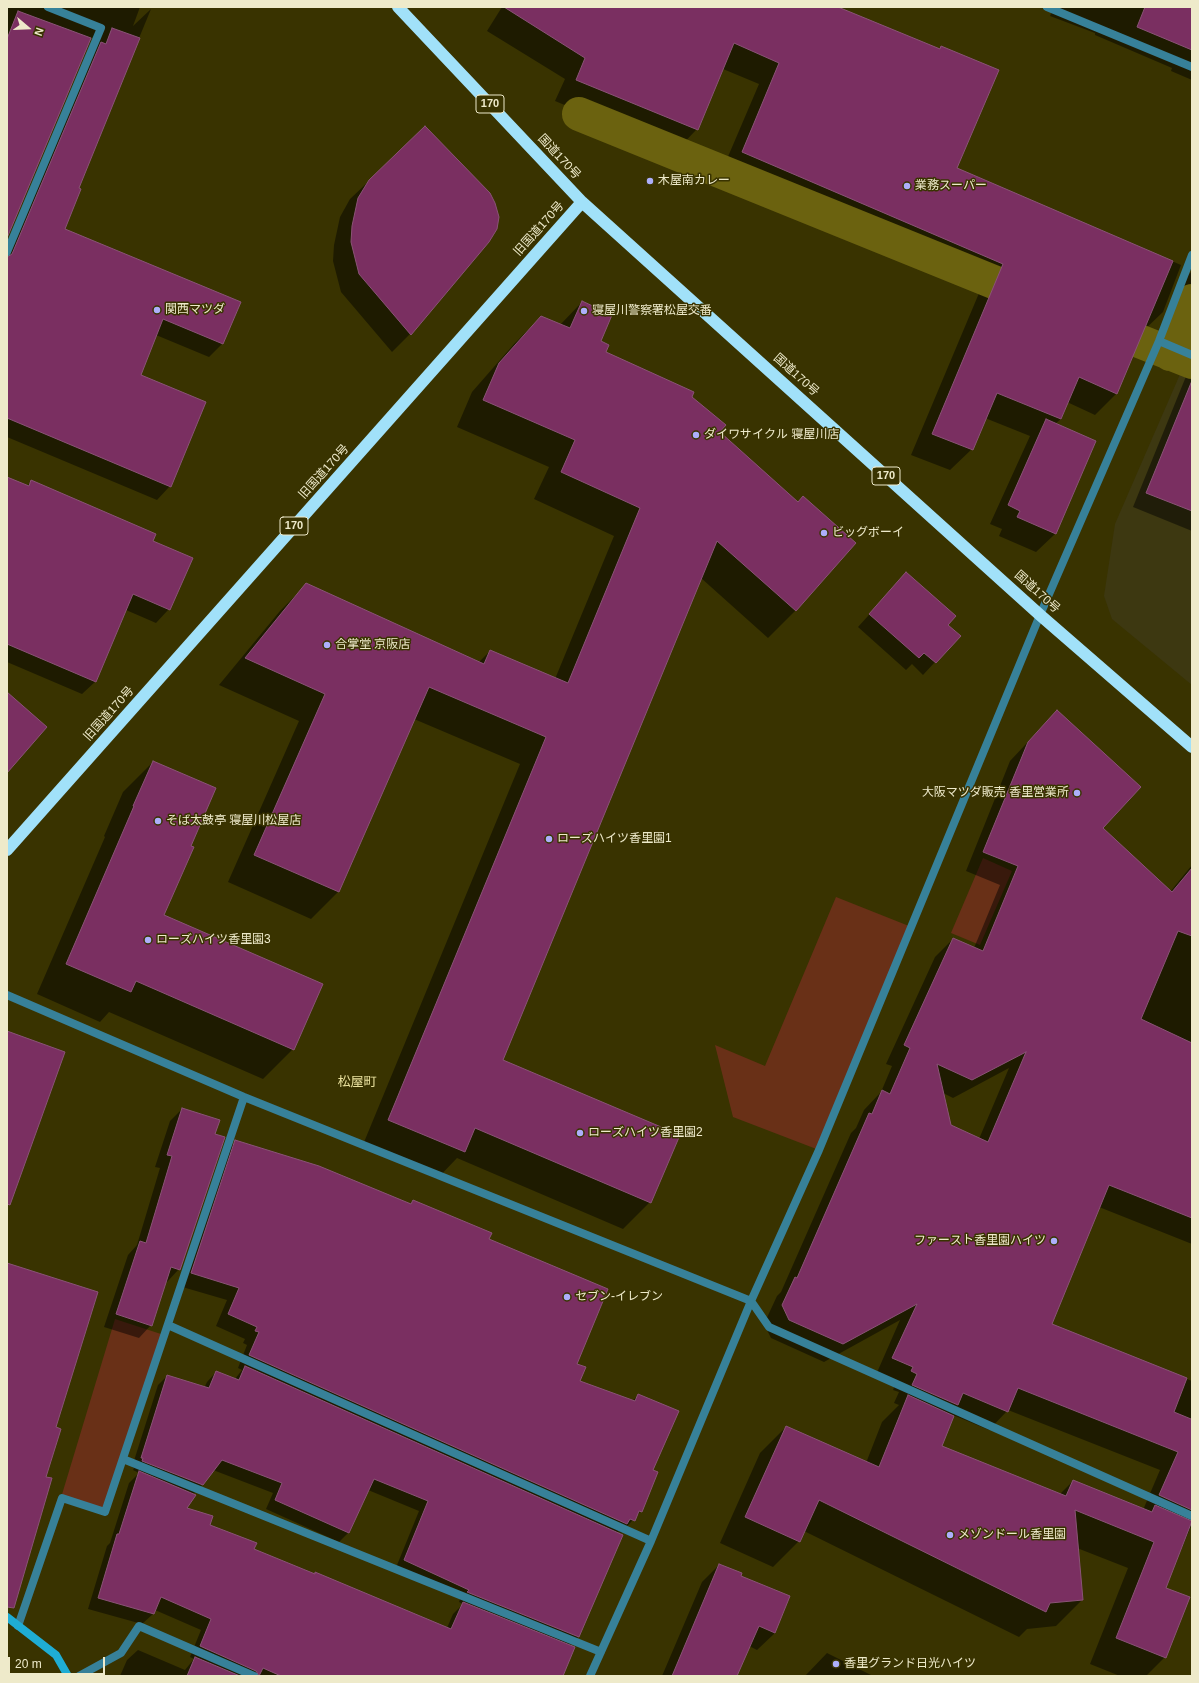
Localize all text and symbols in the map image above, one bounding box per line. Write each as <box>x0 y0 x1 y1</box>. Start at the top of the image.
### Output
north arrow <box>8 8 48 48</box>
text: N <box>32 26 46 38</box>
road number: 170 <box>476 95 504 113</box>
street label: 国道170号 <box>535 132 583 182</box>
place label: 木屋南カレー <box>658 174 730 188</box>
marker: 木屋南カレー <box>645 176 655 186</box>
place label: 業務スーパー <box>915 179 987 193</box>
marker: 業務スーパー <box>902 181 912 191</box>
street label: 旧国道170号 <box>511 199 567 259</box>
place label: 関西マツダ <box>165 303 225 317</box>
place label: 寝屋川警察署松屋交番 <box>592 304 712 318</box>
marker: 関西マツダ <box>152 305 162 315</box>
marker: 寝屋川警察署松屋交番 <box>579 306 589 316</box>
street label: 国道170号 <box>770 351 822 399</box>
place label: ダイワサイクル 寝屋川店 <box>704 428 839 442</box>
marker: ダイワサイクル 寝屋川店 <box>691 430 701 440</box>
street label: 旧国道170号 <box>296 442 352 502</box>
road number: 170 <box>872 467 900 485</box>
road number: 170 <box>280 517 308 535</box>
place label: ビッグボーイ <box>832 526 904 540</box>
marker: ビッグボーイ <box>819 528 829 538</box>
street label: 国道170号 <box>1011 568 1063 616</box>
place label: 合掌堂 京阪店 <box>335 638 410 652</box>
marker: 合掌堂 京阪店 <box>322 640 332 650</box>
street label: 旧国道170号 <box>81 684 137 744</box>
place label: 大阪マツダ販売 香里営業所 <box>922 786 1069 800</box>
marker: 大阪マツダ販売 香里営業所 <box>1072 788 1082 798</box>
place label: そば太鼓亭 寝屋川松屋店 <box>166 814 301 828</box>
marker: そば太鼓亭 寝屋川松屋店 <box>153 816 163 826</box>
place label: ローズハイツ香里園1 <box>557 832 672 846</box>
marker: ローズハイツ香里園1 <box>544 834 554 844</box>
place label: ローズハイツ香里園3 <box>156 933 271 947</box>
marker: ローズハイツ香里園3 <box>143 935 153 945</box>
district label: 松屋町 <box>338 1074 376 1090</box>
place label: ローズハイツ香里園2 <box>588 1126 703 1140</box>
marker: ローズハイツ香里園2 <box>575 1128 585 1138</box>
place label: ファースト香里園ハイツ <box>914 1234 1046 1248</box>
marker: ファースト香里園ハイツ <box>1049 1236 1059 1246</box>
place label: セブン-イレブン <box>575 1290 663 1304</box>
marker: セブン-イレブン <box>562 1292 572 1302</box>
place label: メゾンドール香里園 <box>958 1528 1066 1542</box>
marker: メゾンドール香里園 <box>945 1530 955 1540</box>
scale bar <box>10 1649 107 1675</box>
text: 20 m <box>15 1657 42 1671</box>
place label: 香里グランド日光ハイツ <box>844 1657 976 1671</box>
marker: 香里グランド日光ハイツ <box>831 1659 841 1669</box>

